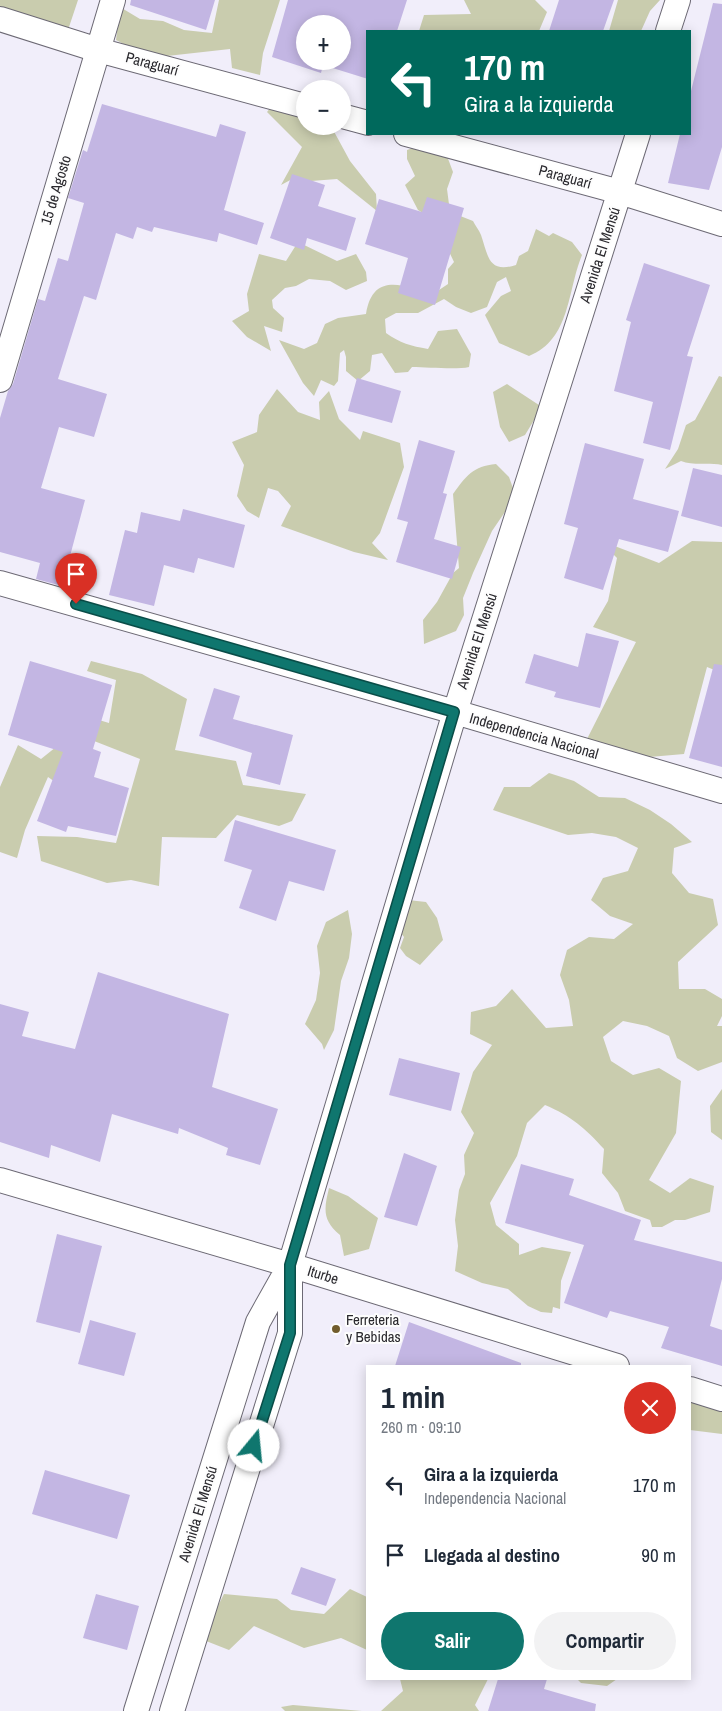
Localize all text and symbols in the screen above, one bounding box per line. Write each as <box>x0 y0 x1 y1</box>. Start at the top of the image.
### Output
map controls <box>296 15 351 135</box>
button: + <box>296 15 351 70</box>
text: 170 m <box>464 44 545 91</box>
street label: Paraguarí <box>123 46 181 81</box>
icon: left <box>381 50 446 115</box>
button: − <box>296 80 351 135</box>
text: Gira a la izquierda <box>464 89 613 119</box>
street label: 15 de Agosto <box>35 152 76 227</box>
street label: Paraguarí <box>536 159 594 194</box>
street label: Avenida El Mensú <box>574 204 625 306</box>
pin <box>55 553 97 604</box>
icon: arrive <box>62 560 90 588</box>
street label: Avenida El Mensú <box>451 590 502 692</box>
street label: Independencia Nacional <box>467 707 601 764</box>
street label: Iturbe <box>305 1260 341 1289</box>
place label: Ferreteria y Bebidas <box>346 1309 401 1347</box>
marker: Ferreteria y Bebidas <box>330 1323 342 1335</box>
text: 1 min <box>381 1377 445 1417</box>
button: close <box>624 1382 676 1434</box>
text: 260 m · 09:10 <box>381 1416 461 1438</box>
position arrow <box>227 1419 279 1471</box>
text: Gira a la izquierda <box>424 1461 558 1487</box>
street label: Avenida El Mensú <box>173 1463 222 1566</box>
icon: left <box>381 1471 409 1499</box>
text: 170 m <box>633 1472 676 1498</box>
text: Independencia Nacional <box>424 1487 566 1509</box>
icon: arrive <box>381 1541 409 1569</box>
text: Llegada al destino <box>424 1542 560 1568</box>
text: 90 m <box>641 1542 676 1568</box>
button: Salir <box>381 1612 524 1670</box>
button: Compartir <box>534 1612 676 1670</box>

